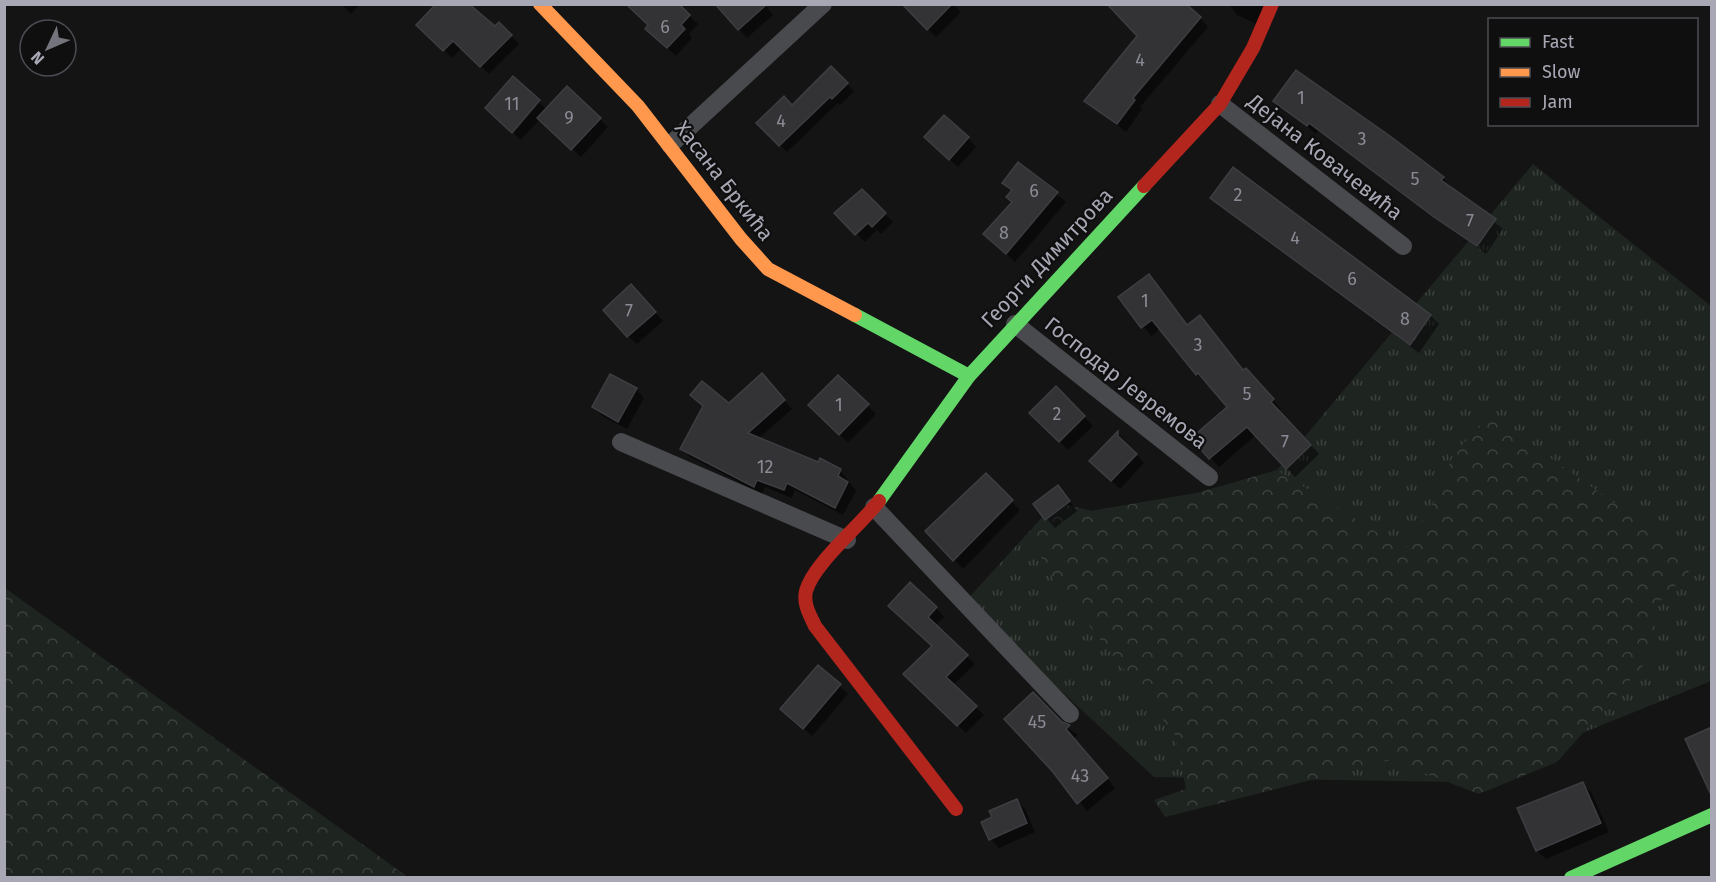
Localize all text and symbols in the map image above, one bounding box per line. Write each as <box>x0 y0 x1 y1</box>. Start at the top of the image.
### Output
house number: 6 <box>660 16 670 38</box>
north arrow <box>18 18 78 78</box>
legend <box>1488 18 1698 126</box>
text: Fast <box>1542 31 1575 53</box>
text: N <box>27 48 48 68</box>
house number: 4 <box>1135 49 1145 71</box>
text: Slow <box>1542 61 1581 83</box>
house number: 1 <box>1297 87 1305 109</box>
street label: Дејана Ковачевића <box>1241 88 1408 226</box>
text: Jam <box>1542 91 1573 113</box>
house number: 11 <box>504 93 520 115</box>
house number: 9 <box>564 107 574 129</box>
house number: 4 <box>776 110 786 132</box>
street label: Хасана Бркића <box>669 116 779 246</box>
house number: 3 <box>1358 128 1366 150</box>
house number: 5 <box>1410 168 1420 190</box>
house number: 6 <box>1029 180 1039 202</box>
street label: Георги Димитрова <box>976 183 1118 333</box>
house number: 2 <box>1234 184 1243 206</box>
house number: 7 <box>1466 210 1474 232</box>
house number: 8 <box>999 222 1009 244</box>
house number: 4 <box>1290 227 1300 249</box>
house number: 6 <box>1347 268 1357 290</box>
house number: 1 <box>1141 290 1149 312</box>
house number: 7 <box>625 300 633 322</box>
house number: 8 <box>1400 308 1410 330</box>
street label: Господар Јевремова <box>1039 311 1213 455</box>
house number: 3 <box>1194 334 1202 356</box>
house number: 5 <box>1242 383 1252 405</box>
house number: 1 <box>835 394 843 416</box>
house number: 2 <box>1053 403 1062 425</box>
house number: 7 <box>1281 431 1289 453</box>
house number: 12 <box>757 456 773 478</box>
house number: 45 <box>1028 711 1046 733</box>
house number: 43 <box>1071 765 1089 787</box>

